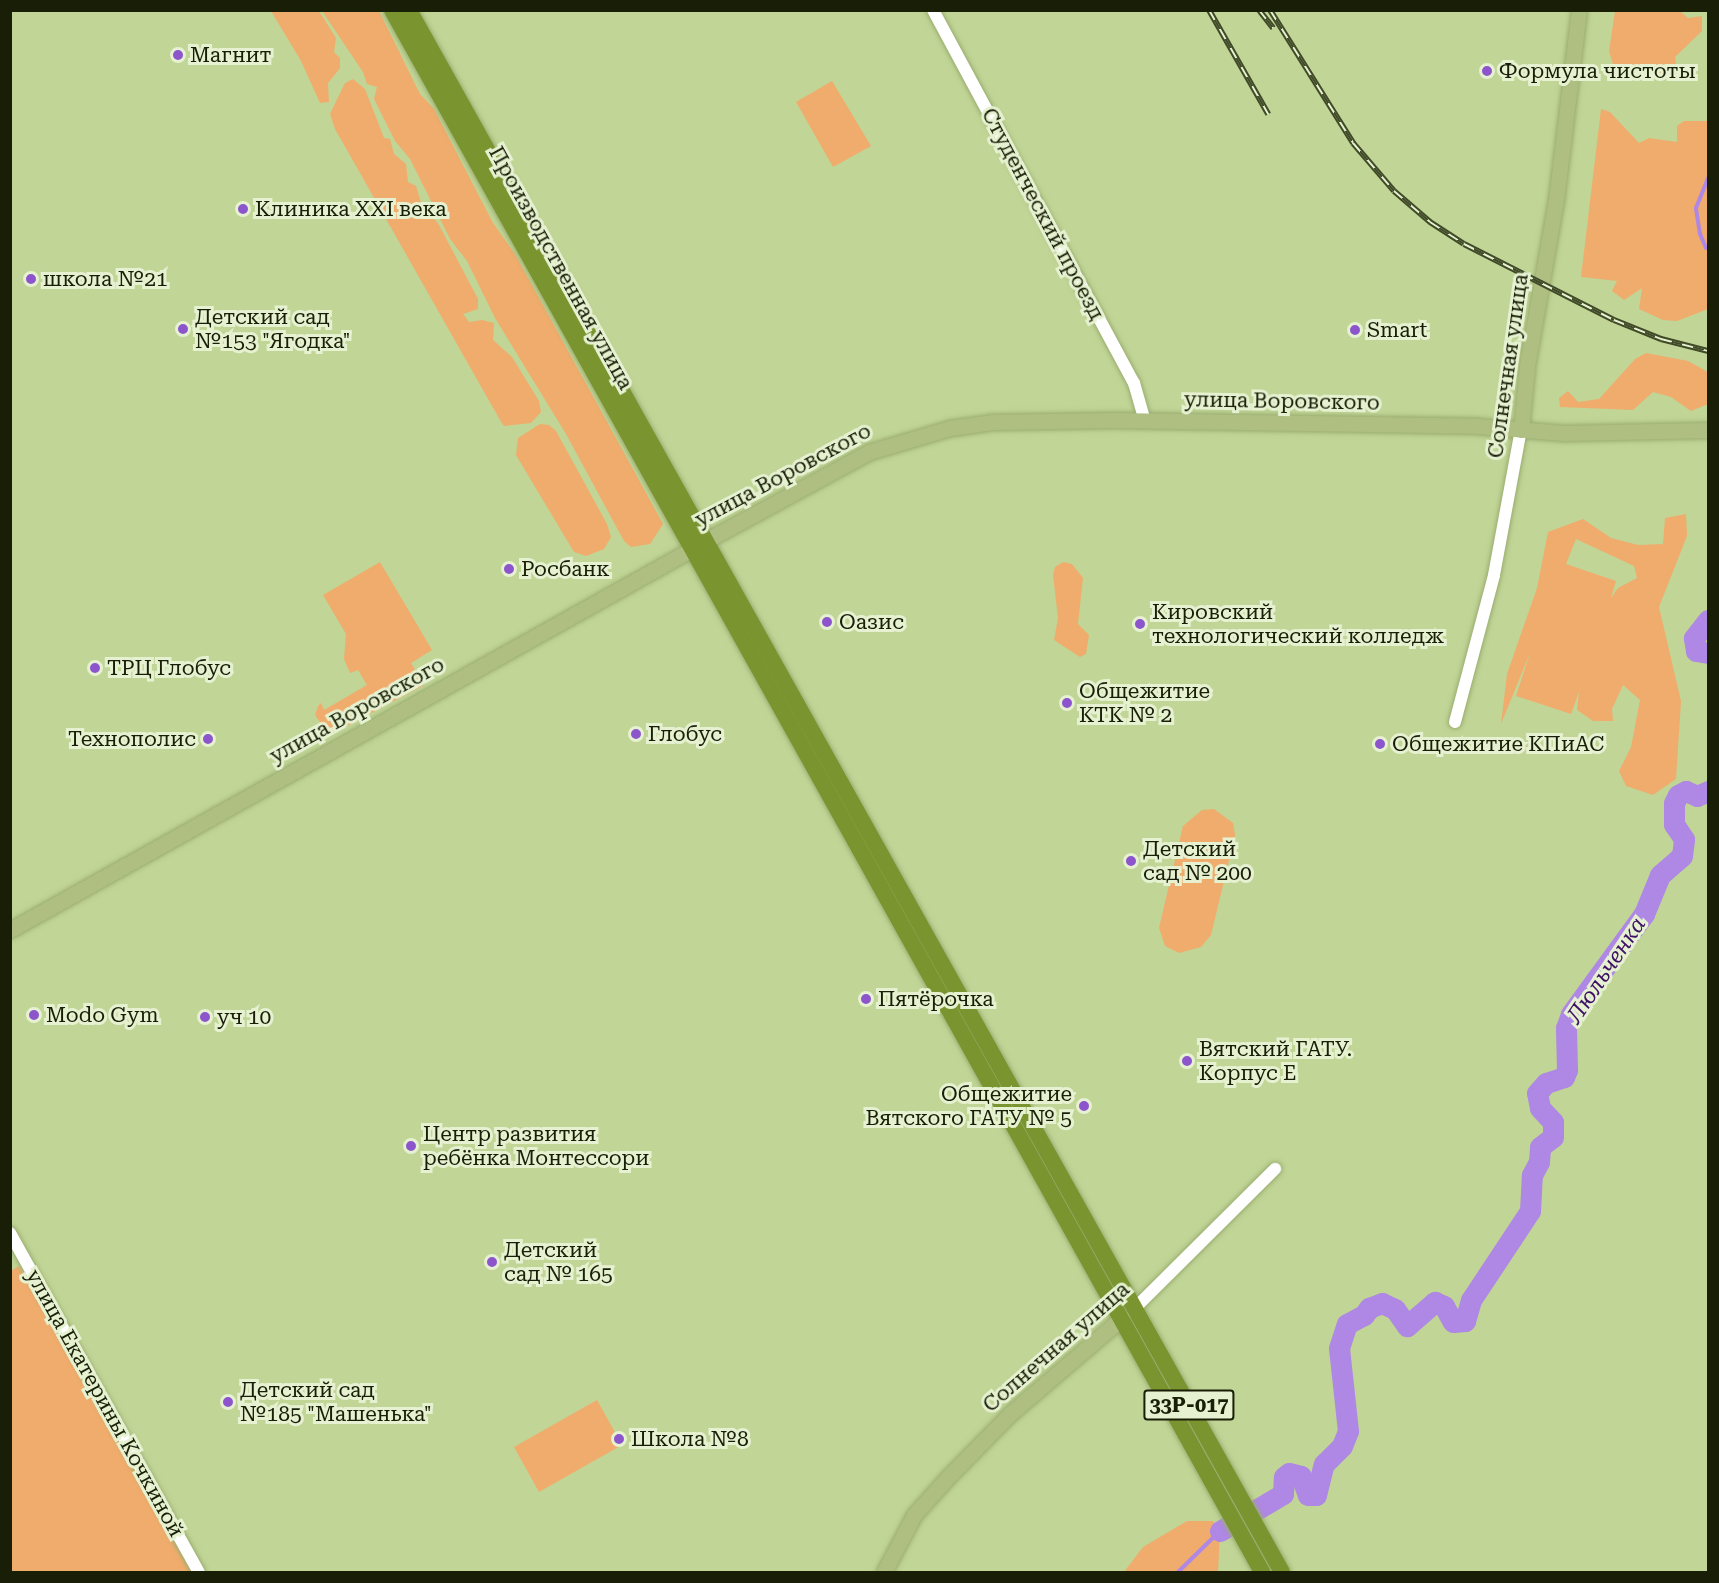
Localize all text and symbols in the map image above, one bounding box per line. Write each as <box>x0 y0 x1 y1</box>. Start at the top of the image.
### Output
place label: Магнит <box>190 42 272 68</box>
marker: Магнит <box>171 48 185 62</box>
place label: Формула чистоты <box>1499 58 1696 84</box>
marker: Формула чистоты <box>1480 64 1494 78</box>
street label: Студенческий проезд <box>976 104 1110 324</box>
street label: Производственная улица <box>484 142 638 394</box>
place label: Клиника XXI века <box>255 196 447 222</box>
marker: Клиника XXI века <box>236 202 250 216</box>
place label: школа №21 <box>43 266 168 292</box>
marker: школа №21 <box>24 272 38 286</box>
street label: Солнечная улица <box>1483 272 1533 460</box>
place label: Детский сад №153 "Ягодка" <box>195 304 351 354</box>
place label: Smart <box>1367 317 1427 343</box>
marker: Детский сад №153 "Ягодка" <box>176 322 190 336</box>
marker: Smart <box>1348 323 1362 337</box>
street label: улица Воровского <box>1184 387 1380 415</box>
street label: улица Воровского <box>691 418 875 532</box>
place label: Росбанк <box>521 556 610 582</box>
marker: Росбанк <box>502 562 516 576</box>
place label: Кировский технологический колледж <box>1152 599 1444 649</box>
place label: Оазис <box>839 609 904 635</box>
marker: Оазис <box>820 615 834 629</box>
marker: Кировский технологический колледж <box>1133 617 1147 631</box>
street label: улица Воровского <box>265 652 449 768</box>
place label: ТРЦ Глобус <box>107 655 231 681</box>
marker: ТРЦ Глобус <box>88 661 102 675</box>
place label: Общежитие КТК № 2 <box>1079 678 1210 728</box>
marker: Общежитие КТК № 2 <box>1060 696 1074 710</box>
place label: Глобус <box>648 721 722 747</box>
place label: Технополис <box>68 726 196 752</box>
marker: Глобус <box>629 727 643 741</box>
place label: Общежитие КПиАС <box>1392 731 1604 757</box>
marker: Технополис <box>201 732 215 746</box>
marker: Общежитие КПиАС <box>1373 737 1387 751</box>
place label: Детский сад № 200 <box>1143 836 1252 886</box>
marker: Детский сад № 200 <box>1124 854 1138 868</box>
water label: Люльченка <box>1561 912 1651 1028</box>
place label: Пятёрочка <box>878 986 994 1012</box>
marker: Пятёрочка <box>859 992 873 1006</box>
place label: Modo Gym <box>46 1002 159 1028</box>
place label: уч 10 <box>217 1004 271 1030</box>
marker: Modo Gym <box>27 1008 41 1022</box>
marker: уч 10 <box>198 1010 212 1024</box>
place label: Вятский ГАТУ. Корпус Е <box>1199 1036 1352 1086</box>
marker: Вятский ГАТУ. Корпус Е <box>1180 1054 1194 1068</box>
place label: Общежитие Вятского ГАТУ № 5 <box>865 1081 1072 1131</box>
marker: Общежитие Вятского ГАТУ № 5 <box>1077 1099 1091 1113</box>
place label: Центр развития ребёнка Монтессори <box>423 1121 649 1171</box>
marker: Центр развития ребёнка Монтессори <box>404 1139 418 1153</box>
place label: Детский сад № 165 <box>504 1237 613 1287</box>
marker: Детский сад № 165 <box>485 1255 499 1269</box>
street label: улица Екатерины Кочкиной <box>21 1265 189 1541</box>
street label: Солнечная улица <box>978 1277 1134 1417</box>
place label: Детский сад №185 "Машенька" <box>240 1377 432 1427</box>
road number: 33Р-017 <box>1142 1388 1236 1422</box>
marker: Детский сад №185 "Машенька" <box>221 1395 235 1409</box>
place label: Школа №8 <box>631 1426 749 1452</box>
marker: Школа №8 <box>612 1432 626 1446</box>

